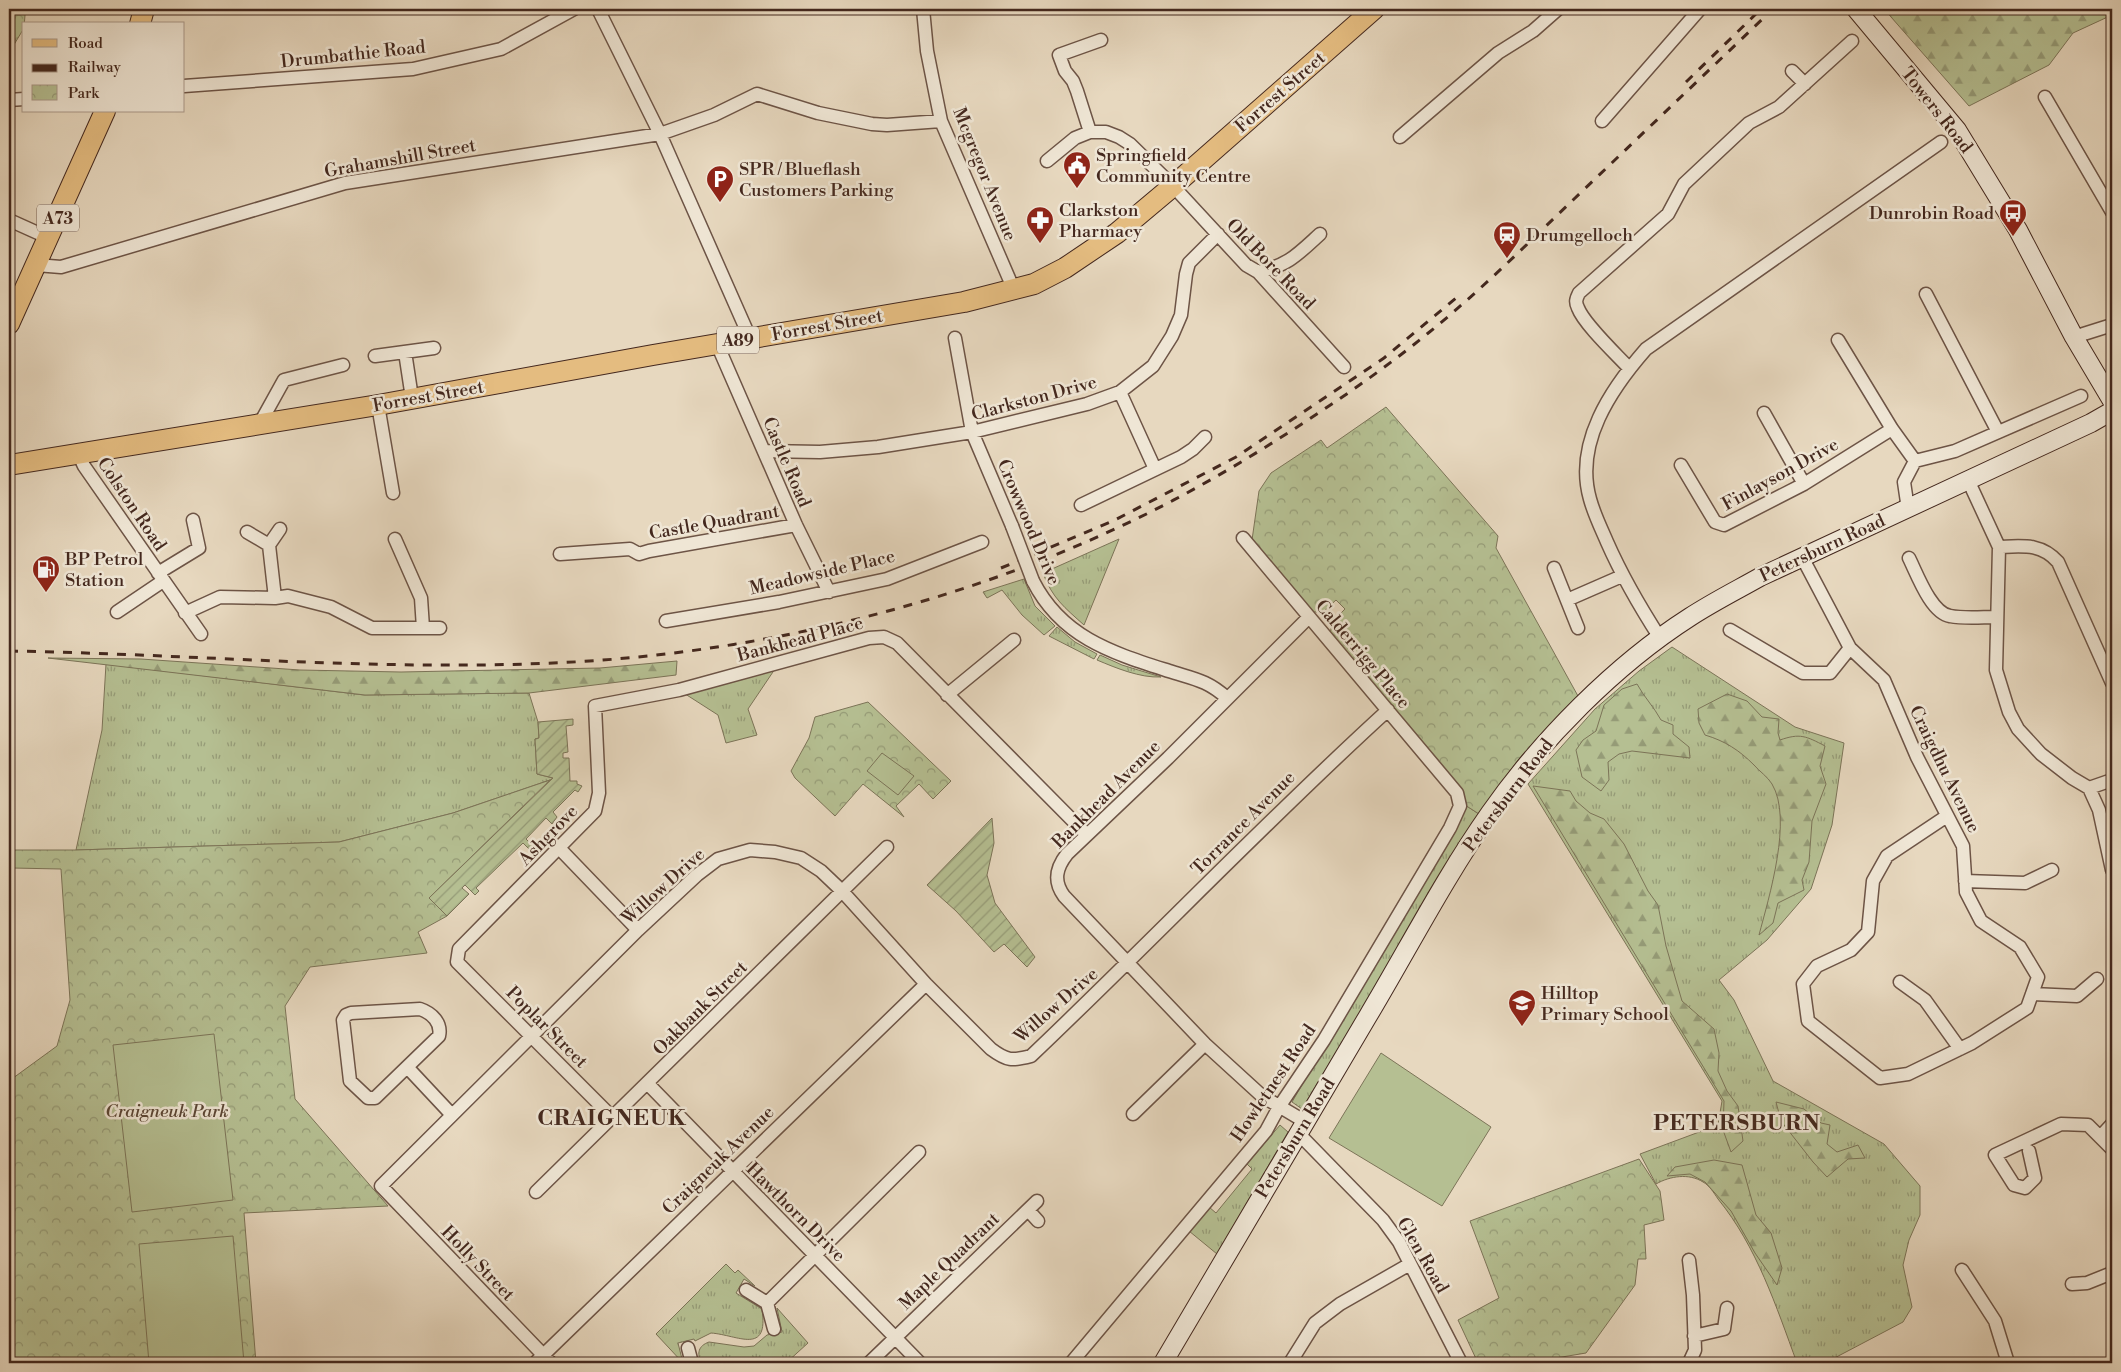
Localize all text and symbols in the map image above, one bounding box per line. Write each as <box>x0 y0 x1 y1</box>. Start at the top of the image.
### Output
legend <box>22 22 185 112</box>
text: Road <box>68 34 103 53</box>
street label: Drumbathie Road <box>280 35 427 74</box>
street label: Forrest Street <box>1230 46 1331 138</box>
text: Railway <box>68 58 122 77</box>
street label: Towers Road <box>1896 63 1978 159</box>
text: Park <box>68 84 100 103</box>
street label: Mcgregor Avenue <box>947 104 1022 244</box>
street label: Grahamshill Street <box>323 134 478 183</box>
place label: Springfield Community Centre <box>1096 144 1251 188</box>
public building icon: Springfield Community Centre <box>1062 150 1092 189</box>
place label: SPR / Blueflash Customers Parking <box>739 158 894 202</box>
parking icon: SPR / Blueflash Customers Parking <box>705 164 735 203</box>
bus stop icon: Dunrobin Road <box>1998 198 2028 237</box>
place label: Clarkston Pharmacy <box>1059 199 1142 243</box>
place label: Dunrobin Road <box>1869 202 1995 225</box>
road number: A73 <box>37 204 79 232</box>
pharmacy icon: Clarkston Pharmacy <box>1025 205 1055 244</box>
street label: Old Bore Road <box>1221 214 1321 315</box>
station icon: Drumgelloch <box>1492 220 1522 259</box>
place label: Drumgelloch <box>1526 224 1633 247</box>
street label: Forrest Street <box>770 304 885 347</box>
road number: A89 <box>717 326 759 354</box>
street label: Clarkston Drive <box>969 371 1099 426</box>
street label: Forrest Street <box>371 375 486 418</box>
street label: Castle Road <box>757 414 816 512</box>
street label: Finlayson Drive <box>1718 433 1842 516</box>
street label: Colston Road <box>92 453 172 556</box>
street label: Crowwood Drive <box>992 456 1065 589</box>
street label: Castle Quadrant <box>647 500 782 545</box>
street label: Petersburn Road <box>1756 509 1889 588</box>
street label: Meadowside Place <box>747 545 897 600</box>
place label: BP Petrol Station <box>64 548 144 592</box>
fuel station icon: BP Petrol Station <box>31 554 61 593</box>
street label: Calderrigg Place <box>1310 595 1415 714</box>
street label: Bankhead Place <box>734 612 866 668</box>
street label: Craigdhu Avenue <box>1904 702 1985 837</box>
street label: Petersburn Road <box>1458 733 1559 857</box>
street label: Bankhead Avenue <box>1047 735 1165 854</box>
street label: Torrance Avenue <box>1186 766 1300 880</box>
street label: Ashgrove <box>513 800 583 871</box>
street label: Willow Drive <box>616 843 710 930</box>
street label: Oakbank Street <box>648 956 753 1061</box>
street label: Willow Drive <box>1009 963 1103 1049</box>
street label: Poplar Street <box>501 982 593 1074</box>
place label: Hilltop Primary School <box>1541 982 1669 1026</box>
school or university icon: Hilltop Primary School <box>1507 988 1537 1027</box>
street label: Howletnest Road <box>1226 1019 1322 1147</box>
street label: Petersburn Road <box>1251 1073 1341 1202</box>
park label: Craigneuk Park <box>105 1100 229 1123</box>
street label: Craigneuk Avenue <box>658 1101 779 1220</box>
district label: CRAIGNEUK <box>537 1105 687 1132</box>
district label: PETERSBURN <box>1653 1110 1821 1137</box>
street label: Hawthorn Drive <box>741 1158 850 1267</box>
street label: Maple Quadrant <box>894 1207 1005 1315</box>
street label: Glen Road <box>1392 1213 1454 1298</box>
street label: Holly Street <box>436 1221 520 1307</box>

